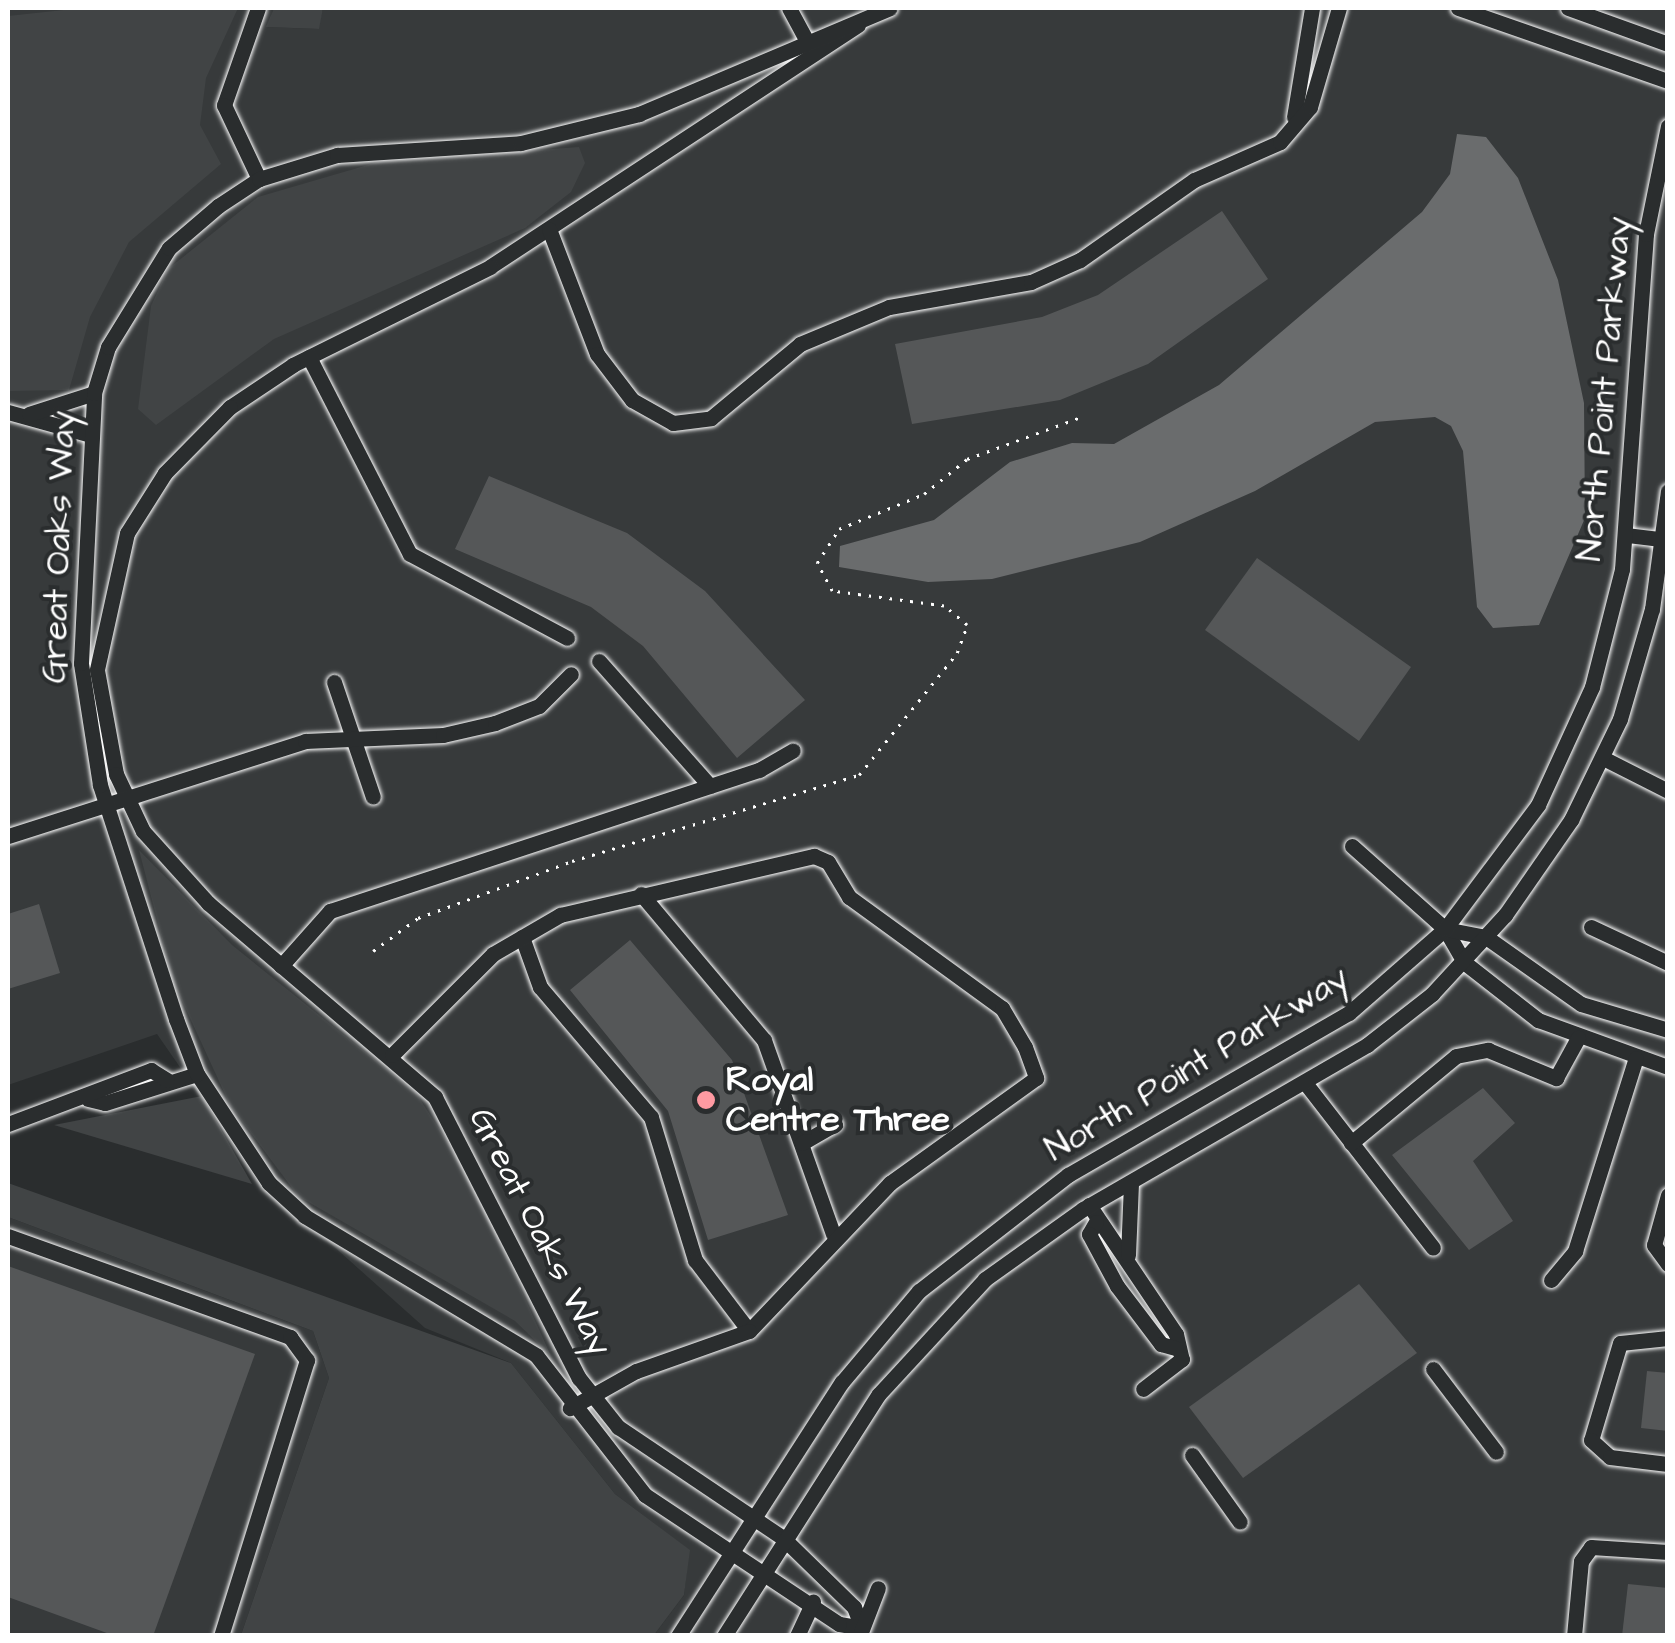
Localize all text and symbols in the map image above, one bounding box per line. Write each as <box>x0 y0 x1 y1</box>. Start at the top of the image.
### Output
street label: North Point Parkway <box>1569 215 1641 563</box>
street label: Great Oaks Way <box>33 410 85 684</box>
street label: North Point Parkway <box>1038 957 1356 1171</box>
place label: Royal Centre Three <box>726 1059 950 1141</box>
marker: Royal Centre Three <box>695 1089 717 1111</box>
street label: Great Oaks Way <box>459 1101 621 1363</box>

